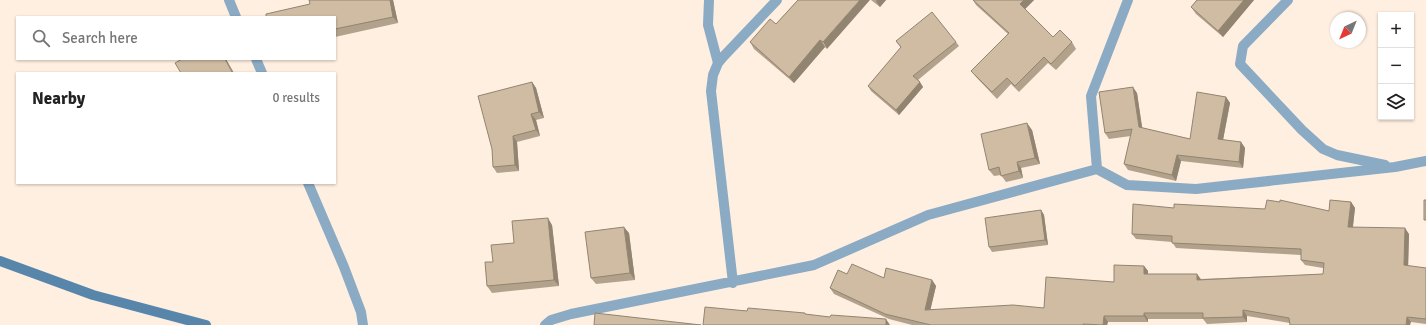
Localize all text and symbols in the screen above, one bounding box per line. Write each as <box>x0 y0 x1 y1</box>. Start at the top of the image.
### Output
north arrow <box>1330 12 1366 48</box>
map controls <box>1378 12 1414 120</box>
button: + <box>1378 12 1414 48</box>
search box <box>16 16 336 60</box>
icon: search <box>30 27 52 49</box>
text: Search here <box>62 29 138 47</box>
button: − <box>1378 48 1414 84</box>
button: layers <box>1378 84 1414 120</box>
text: Nearby <box>32 88 85 109</box>
text: 0 results <box>272 90 320 106</box>

